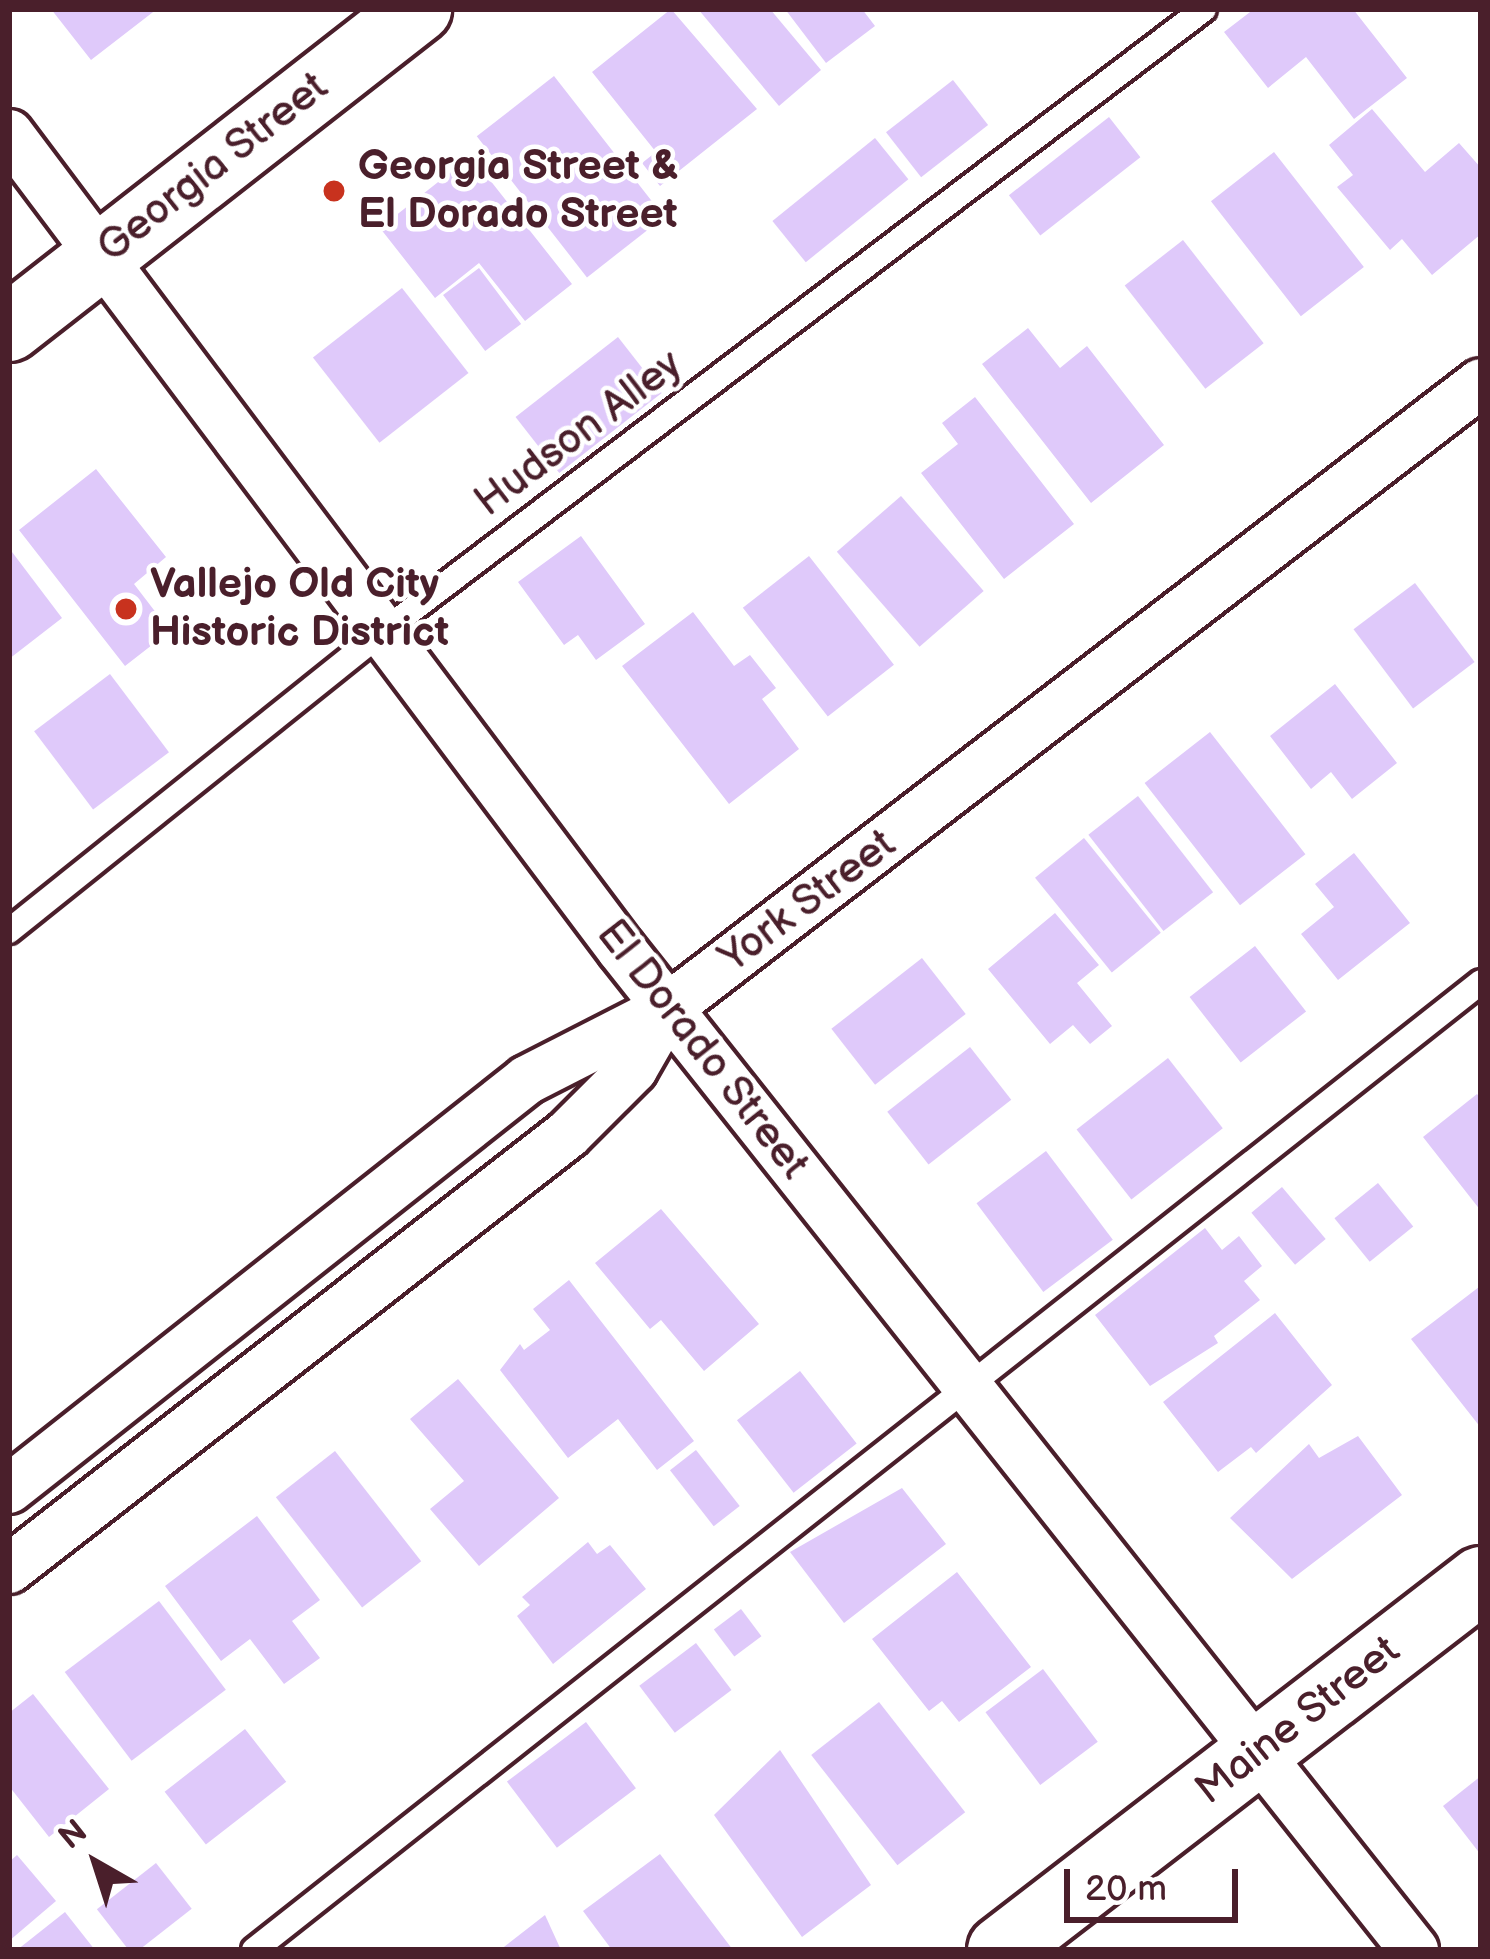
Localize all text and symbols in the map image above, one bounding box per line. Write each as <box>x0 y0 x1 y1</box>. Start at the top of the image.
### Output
street label: Georgia Street <box>88 62 338 274</box>
place label: Georgia Street & El Dorado Street <box>358 142 679 240</box>
marker: Georgia Street & El Dorado Street <box>321 178 347 204</box>
street label: Hudson Alley <box>466 340 692 528</box>
place label: Vallejo Old City Historic District <box>150 560 449 658</box>
marker: Vallejo Old City Historic District <box>113 596 139 622</box>
street label: York Street <box>710 820 906 984</box>
street label: El Dorado Street <box>585 910 819 1190</box>
street label: Maine Street <box>1186 1626 1410 1816</box>
north arrow <box>36 1803 156 1923</box>
text: N <box>51 1812 96 1858</box>
scale bar <box>1070 1845 1244 1919</box>
text: 20 m <box>1085 1868 1167 1911</box>

